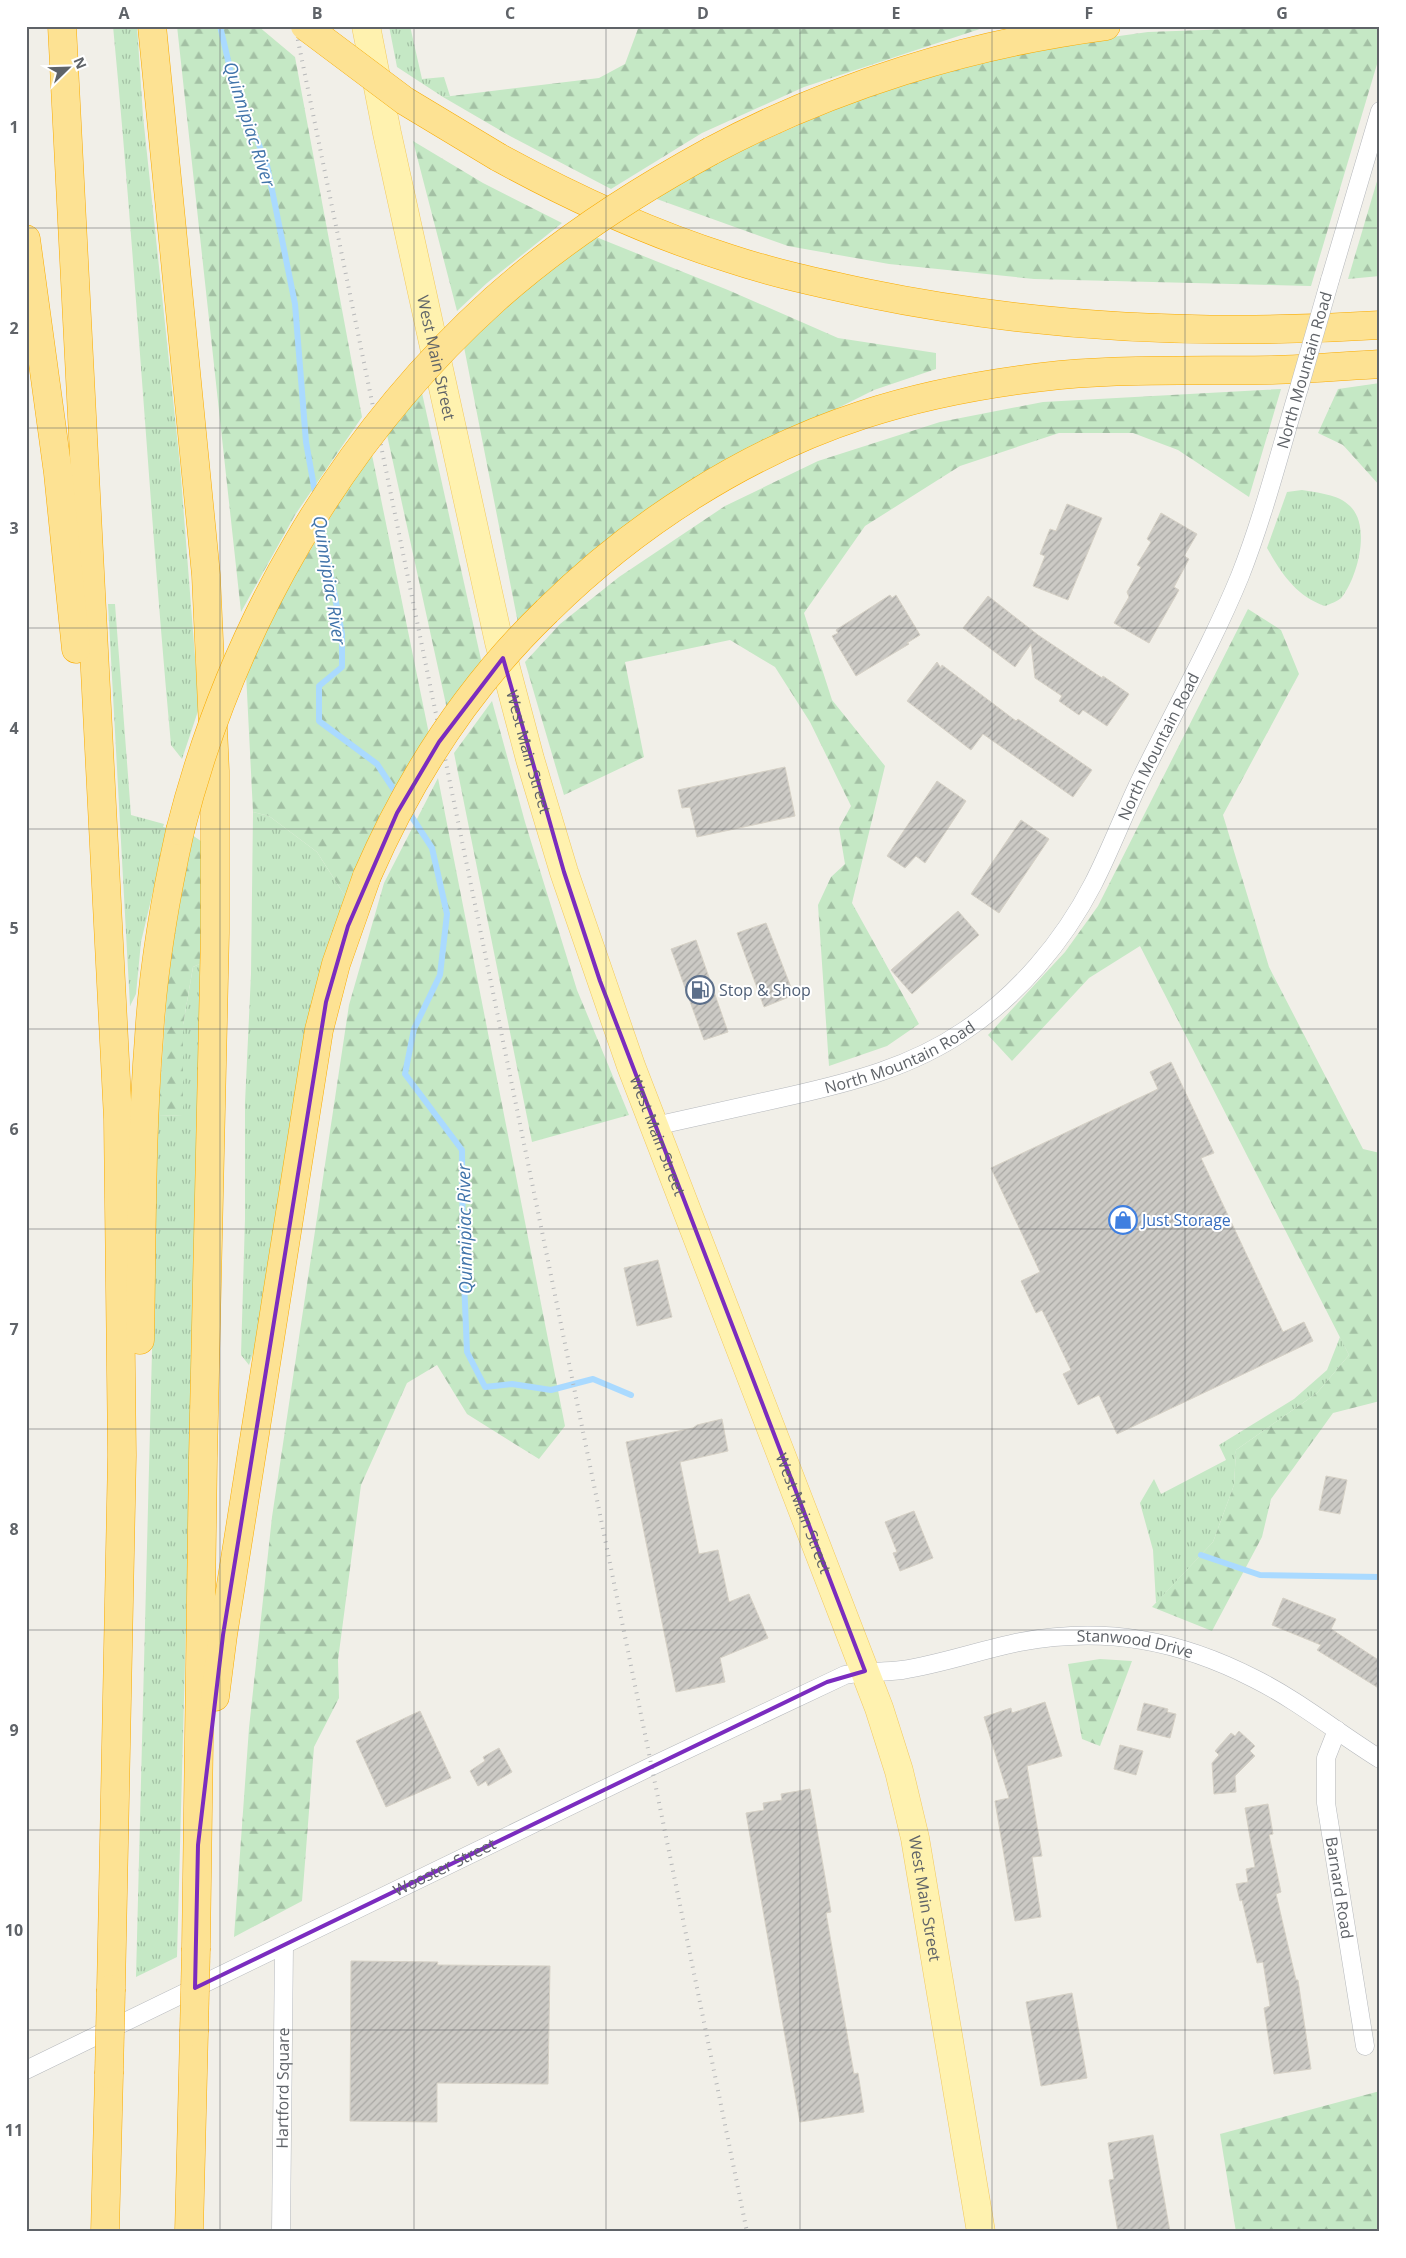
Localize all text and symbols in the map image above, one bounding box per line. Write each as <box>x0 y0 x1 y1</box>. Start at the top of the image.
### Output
text: A <box>118 2 130 24</box>
text: B <box>312 2 322 24</box>
text: C <box>505 2 515 24</box>
text: D <box>697 2 709 24</box>
text: E <box>892 2 901 24</box>
text: F <box>1085 2 1093 24</box>
text: G <box>1276 2 1288 24</box>
north arrow <box>42 42 92 92</box>
text: N <box>69 54 91 72</box>
water label: Quinnipiac River <box>218 58 282 191</box>
text: 1 <box>9 116 19 138</box>
street label: North Mountain Road <box>1271 289 1337 451</box>
street label: West Main Street <box>412 293 461 422</box>
text: 2 <box>9 317 19 339</box>
water label: Quinnipiac River <box>308 514 352 647</box>
text: 3 <box>9 517 19 539</box>
street label: North Mountain Road <box>1112 669 1204 824</box>
street label: West Main Street <box>501 688 557 816</box>
text: 4 <box>9 717 19 739</box>
text: 5 <box>9 917 19 939</box>
fuel station icon: Stop & Shop <box>685 975 715 1005</box>
place label: Stop & Shop <box>719 979 811 1001</box>
street label: North Mountain Road <box>822 1016 979 1099</box>
street label: West Main Street <box>625 1072 691 1199</box>
text: 6 <box>9 1118 19 1140</box>
water label: Quinnipiac River <box>451 1163 477 1294</box>
shop icon: Just Storage <box>1108 1205 1138 1235</box>
place label: Just Storage <box>1140 1209 1231 1231</box>
text: 7 <box>9 1318 19 1340</box>
street label: West Main Street <box>771 1450 837 1577</box>
text: 8 <box>9 1518 19 1540</box>
street label: Stanwood Drive <box>1077 1624 1196 1663</box>
text: 9 <box>9 1719 19 1741</box>
street label: Wooster Street <box>389 1832 500 1901</box>
street label: West Main Street <box>904 1834 947 1963</box>
street label: Barnard Road <box>1321 1835 1359 1941</box>
text: 10 <box>5 1919 23 1941</box>
street label: Hartford Square <box>271 2027 294 2149</box>
text: 11 <box>5 2119 23 2141</box>

